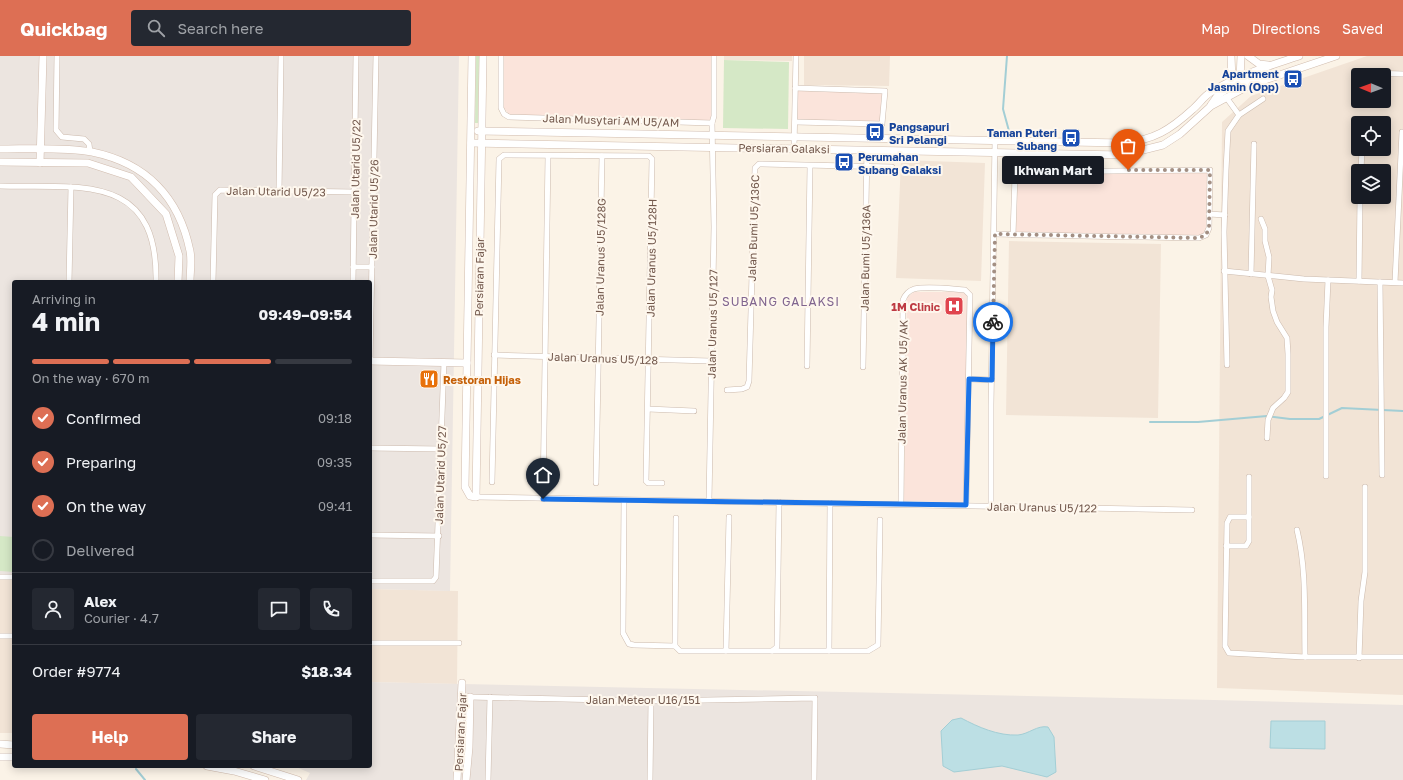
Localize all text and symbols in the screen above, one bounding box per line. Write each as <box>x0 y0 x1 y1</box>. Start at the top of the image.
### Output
search box <box>131 10 411 46</box>
text: Quickbag <box>20 17 107 40</box>
icon: search <box>145 17 167 39</box>
text: Search here <box>177 19 263 37</box>
text: Map <box>1201 20 1230 37</box>
text: Directions <box>1252 20 1320 37</box>
text: Saved <box>1342 20 1383 37</box>
place label: Apartment Jasmin (Opp) <box>1208 67 1280 93</box>
bus stop icon: Apartment Jasmin (Opp) <box>1282 68 1304 90</box>
north arrow <box>1351 68 1391 108</box>
map controls <box>1351 68 1391 204</box>
street label: Jalan Musytari AM U5/AM <box>542 111 680 129</box>
button: locate <box>1351 116 1391 156</box>
street label: Jalan Utarid U5/22 <box>348 119 362 219</box>
place label: Pangsapuri Sri Pelangi <box>889 120 949 146</box>
bus stop icon: Pangsapuri Sri Pelangi <box>864 121 886 143</box>
place label: Taman Puteri Subang <box>987 126 1057 152</box>
bus stop icon: Taman Puteri Subang <box>1060 127 1082 149</box>
pin <box>1111 129 1145 170</box>
icon: bag <box>1117 135 1139 157</box>
street label: Persiaran Galaksi <box>738 141 830 155</box>
place label: Perumahan Subang Galaksi <box>858 150 941 176</box>
bus stop icon: Perumahan Subang Galaksi <box>833 151 855 173</box>
callout: Ikhwan Mart <box>1002 156 1104 184</box>
street label: Jalan Utarid U5/26 <box>366 159 380 259</box>
text: Ikhwan Mart <box>1014 162 1092 178</box>
button: layers <box>1351 164 1391 204</box>
street label: Jalan Bumi U5/136C <box>745 174 761 282</box>
street label: Jalan Utarid U5/23 <box>226 184 326 198</box>
street label: Jalan Uranus U5/128G <box>592 198 608 316</box>
street label: Jalan Uranus U5/128H <box>643 199 659 317</box>
street label: Jalan Bumi U5/136A <box>858 204 872 311</box>
street label: Persiaran Fajar <box>472 237 486 316</box>
street label: Jalan Uranus U5/127 <box>705 269 719 379</box>
text: Arriving in <box>32 291 96 307</box>
district label: SUBANG GALAKSI <box>722 294 840 309</box>
hospital icon: 1M Clinic <box>943 295 965 317</box>
place label: 1M Clinic <box>891 300 941 313</box>
courier <box>973 302 1013 342</box>
text: 09:49–09:54 <box>258 305 352 323</box>
text: 4 min <box>32 306 100 337</box>
icon: bike <box>982 311 1004 333</box>
street label: Jalan Uranus AK U5/AK <box>894 319 910 444</box>
street label: Jalan Uranus U5/128 <box>548 350 659 366</box>
restaurant icon: Restoran Hijas <box>418 368 440 390</box>
text: On the way · 670 m <box>32 370 149 386</box>
place label: Restoran Hijas <box>443 373 521 386</box>
icon: check <box>32 407 54 429</box>
text: Confirmed <box>66 409 141 427</box>
text: 09:18 <box>318 410 352 426</box>
street label: Jalan Utarid U5/27 <box>432 425 448 525</box>
icon: check <box>32 451 54 473</box>
text: Preparing <box>66 453 136 471</box>
text: 09:35 <box>317 454 352 470</box>
pin <box>526 458 560 499</box>
icon: home <box>532 464 554 486</box>
icon: check <box>32 495 54 517</box>
text: On the way <box>66 497 146 515</box>
text: 09:41 <box>318 498 352 514</box>
street label: Jalan Uranus U5/122 <box>987 500 1097 514</box>
text: Delivered <box>66 541 134 559</box>
button: person <box>32 588 74 630</box>
button: chat <box>258 588 300 630</box>
button: phone <box>310 588 352 630</box>
text: Alex <box>84 592 117 610</box>
text: Courier · 4.7 <box>84 610 159 626</box>
text: Order #9774 <box>32 662 121 680</box>
text: $18.34 <box>301 662 352 680</box>
street label: Persiaran Fajar <box>451 692 469 772</box>
street label: Jalan Meteor U16/151 <box>586 693 700 706</box>
button: Help <box>32 714 188 760</box>
button: Share <box>196 714 352 760</box>

